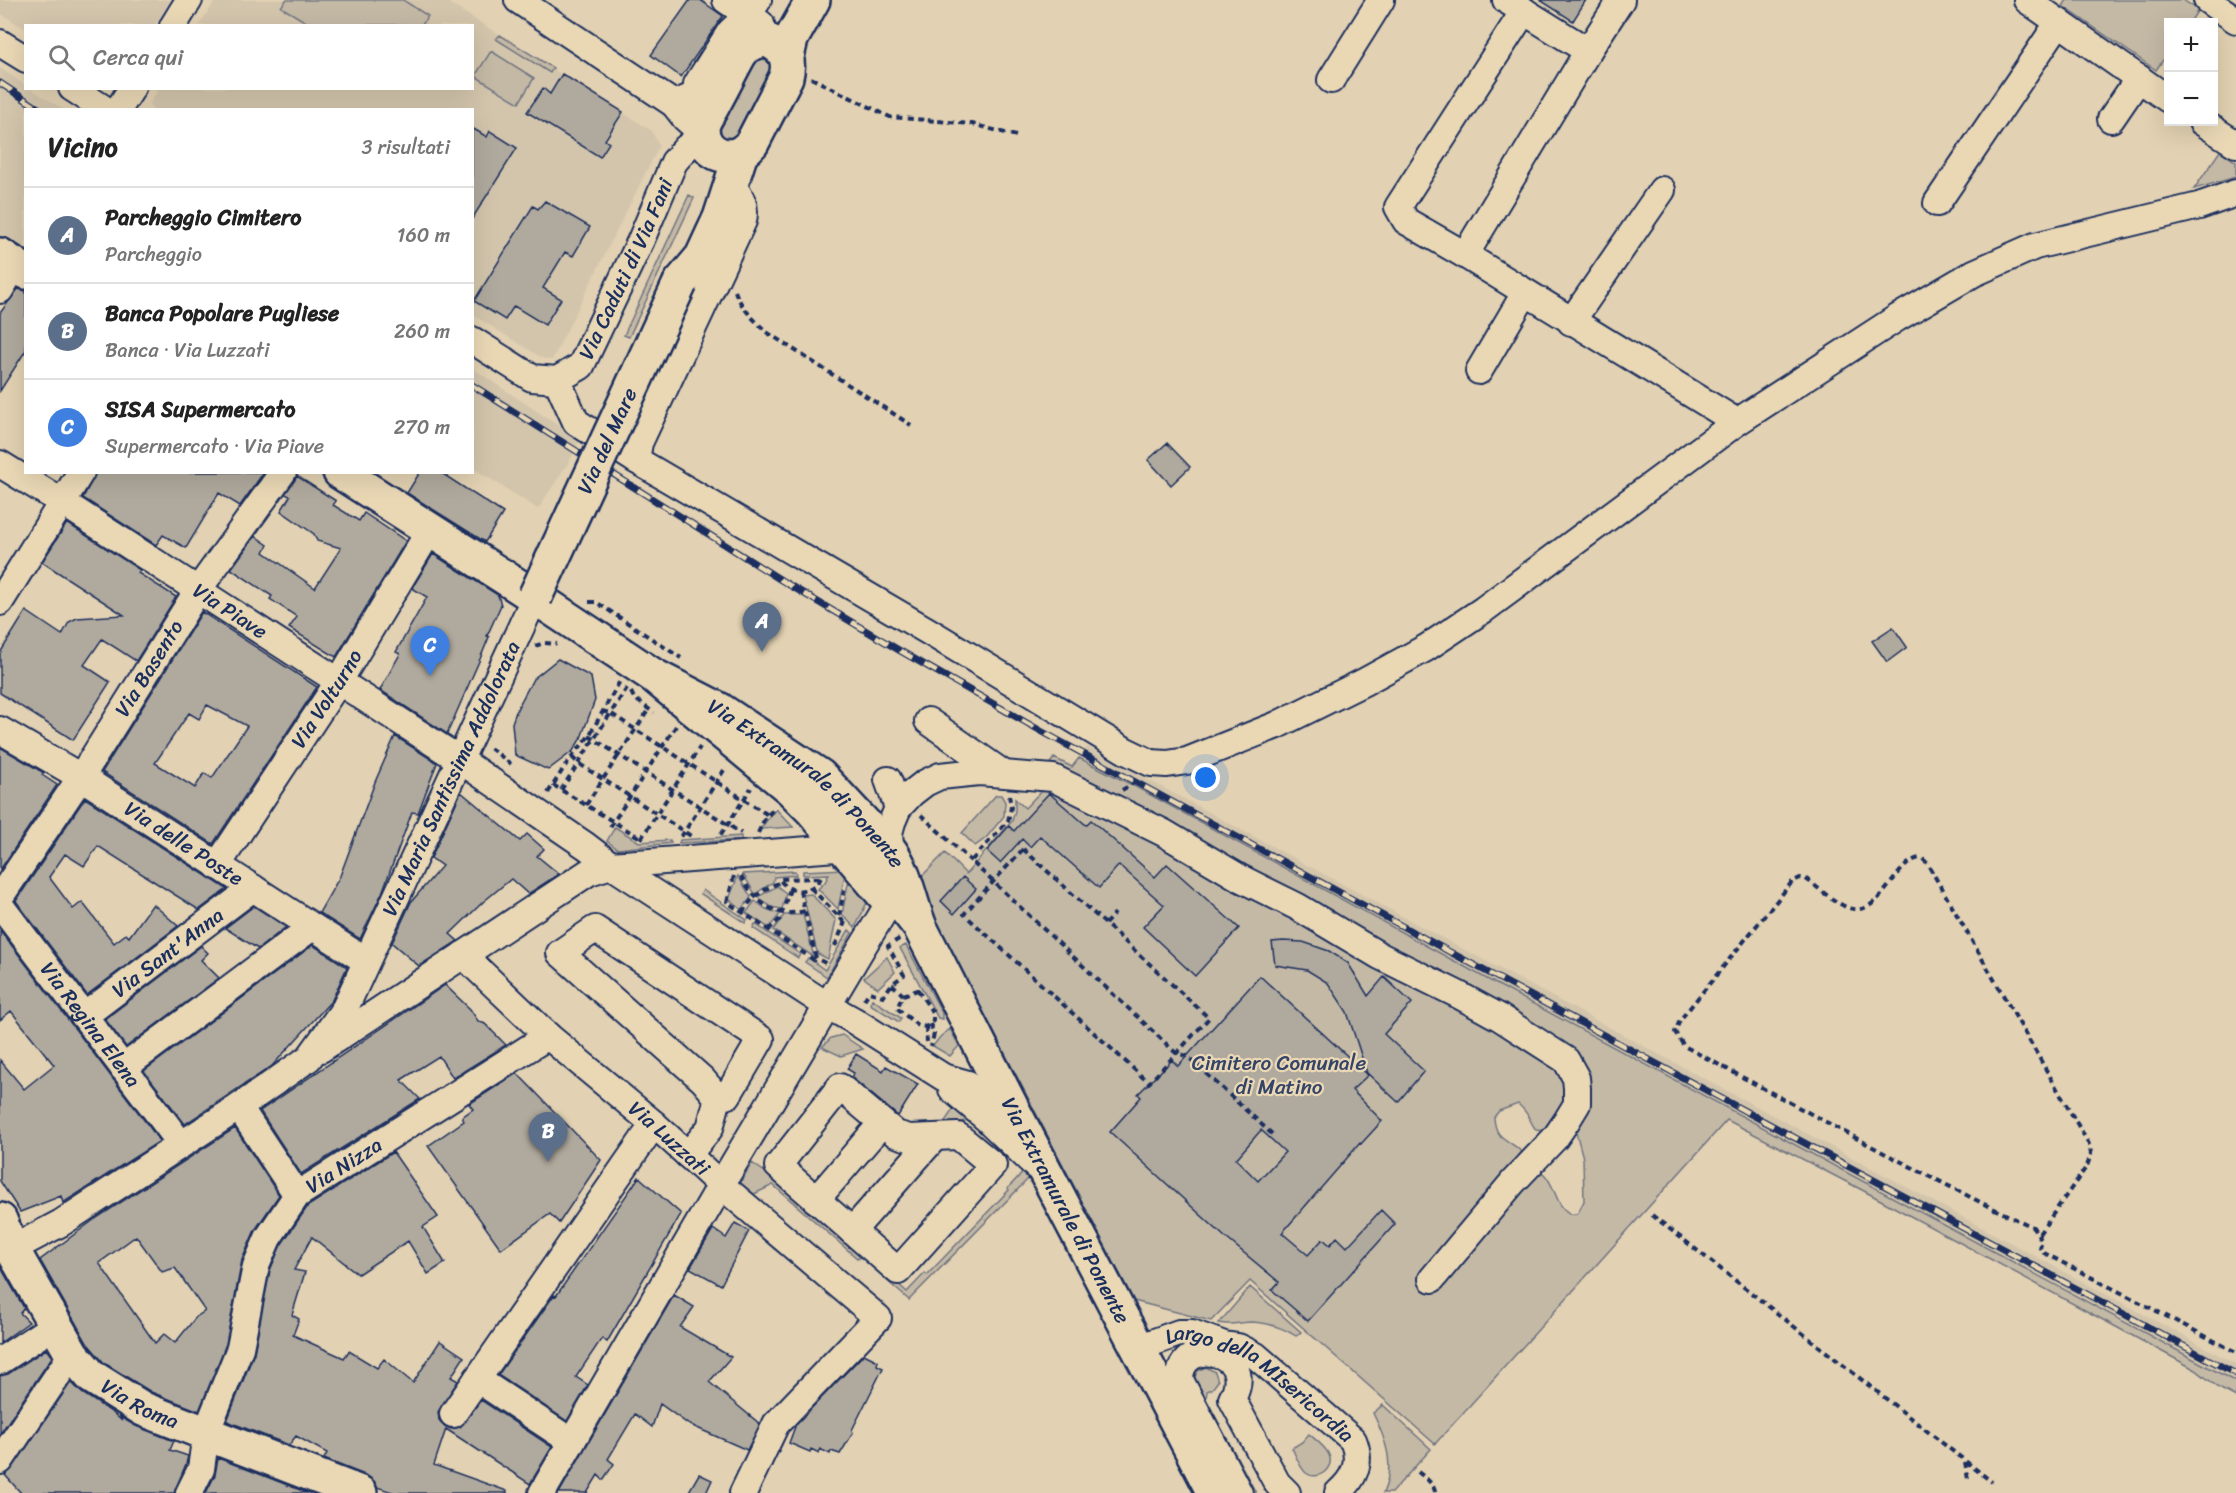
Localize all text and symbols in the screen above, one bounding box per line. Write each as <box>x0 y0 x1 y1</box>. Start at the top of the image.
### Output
map controls <box>2164 18 2218 126</box>
button: + <box>2164 18 2218 72</box>
search box <box>24 24 474 90</box>
text: Cerca qui <box>93 38 183 77</box>
icon: search <box>45 41 78 74</box>
button: − <box>2164 72 2218 126</box>
text: Vicino <box>48 124 118 170</box>
text: 3 risultati <box>361 130 450 165</box>
street label: Via Caduti di Via Fani <box>568 171 685 366</box>
text: Parcheggio Cimitero <box>105 198 301 237</box>
text: A <box>61 218 74 253</box>
text: 160 m <box>397 218 450 253</box>
text: Parcheggio <box>105 237 202 272</box>
text: Banca Popolare Pugliese <box>105 294 339 333</box>
text: B <box>61 314 74 349</box>
text: 260 m <box>394 314 450 349</box>
text: Banca · Via Luzzati <box>105 333 269 368</box>
street label: Via del Mare <box>566 381 648 501</box>
text: SISA Supermercato <box>105 390 295 429</box>
text: C <box>61 410 74 445</box>
text: 270 m <box>394 410 450 445</box>
text: Supermercato · Via Piave <box>105 429 324 464</box>
street label: Via Piave <box>185 572 276 650</box>
pin: A <box>742 602 782 652</box>
street label: Via Basento <box>104 612 194 725</box>
pin: C <box>410 626 450 676</box>
street label: Via Maria Santissima Addolorata <box>371 634 532 923</box>
street label: Via Volturno <box>280 641 373 756</box>
street label: Via Extramurale di Ponente <box>701 688 916 875</box>
your location <box>1191 763 1220 792</box>
street label: Via delle Poste <box>116 790 251 896</box>
street label: Via Sant'Anna <box>103 897 233 1008</box>
street label: Via Regina Elena <box>30 953 151 1096</box>
park label: Cimitero Comunale di Matino <box>1192 1044 1367 1106</box>
street label: Via Extramurale di Ponente <box>990 1090 1141 1331</box>
street label: Via Luzzati <box>619 1091 720 1187</box>
pin: B <box>528 1112 568 1162</box>
street label: Via Nizza <box>298 1126 390 1204</box>
street label: Largo della MIsericordia <box>1159 1314 1364 1453</box>
street label: Via Roma <box>93 1368 185 1440</box>

